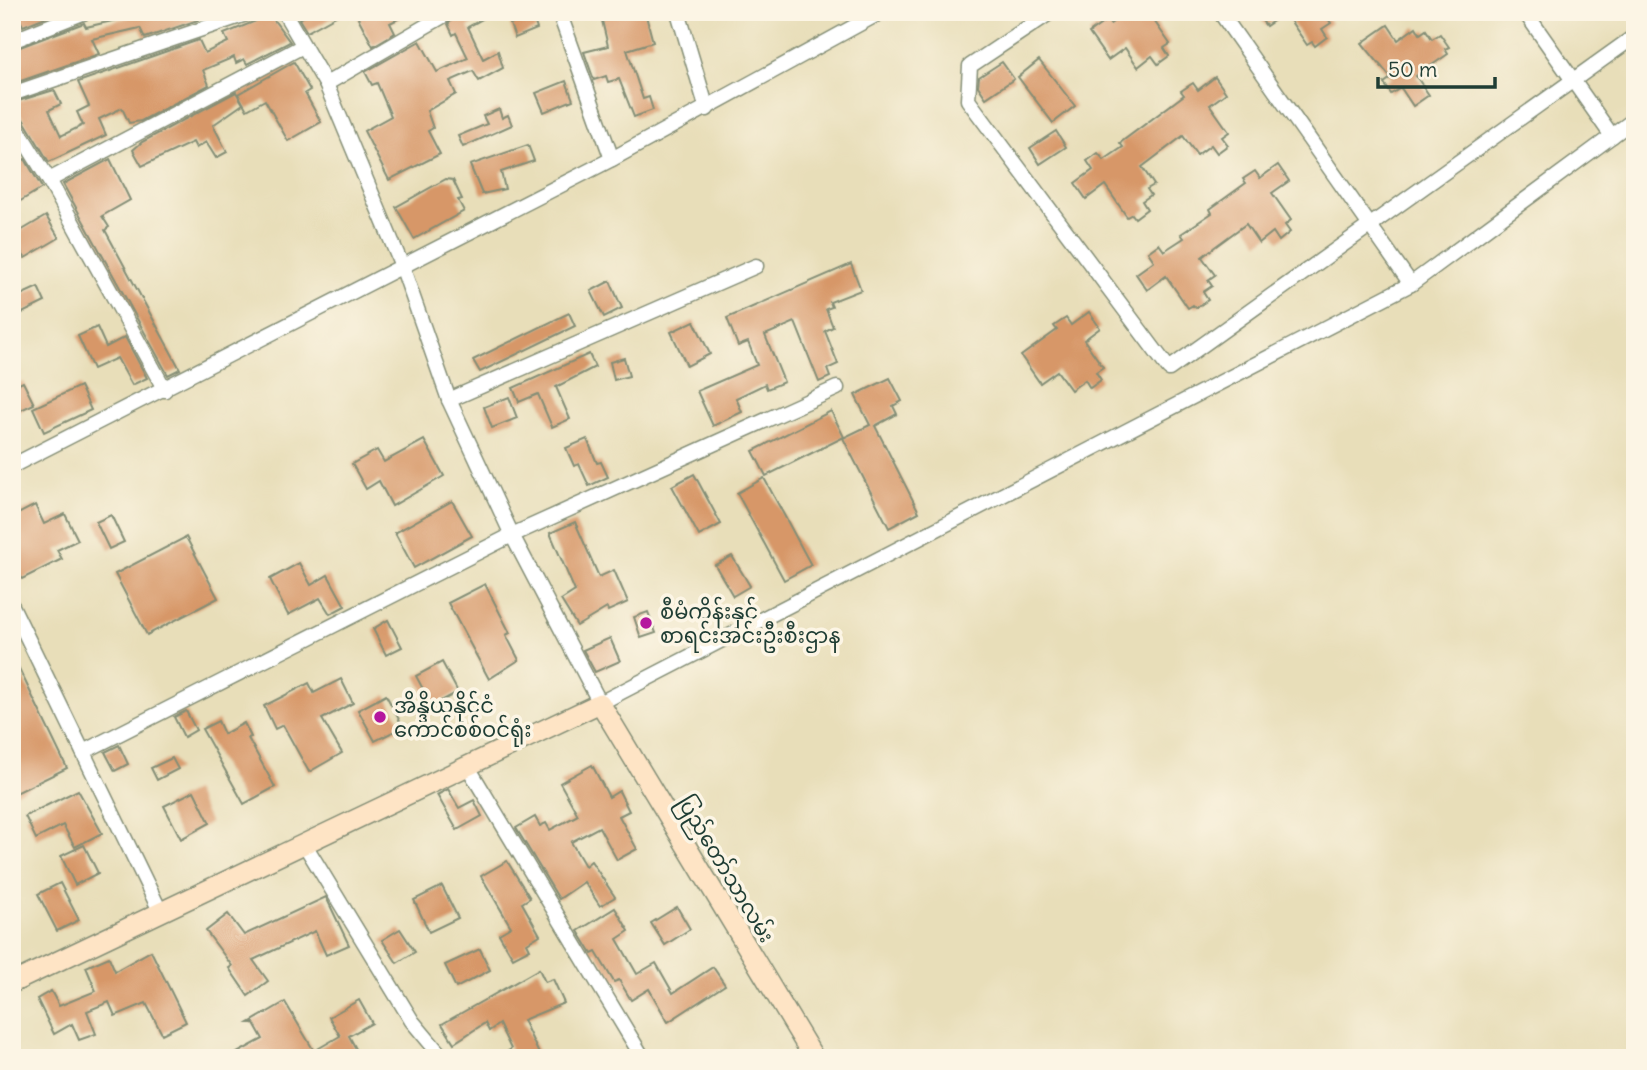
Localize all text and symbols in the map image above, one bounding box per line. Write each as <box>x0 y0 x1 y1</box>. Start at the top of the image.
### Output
scale bar <box>1378 46 1495 90</box>
text: 50 m <box>1388 56 1437 83</box>
place label: စီမံကိန်းနှင့် စာရင်းအင်းဦးစီးဌာန <box>660 596 840 653</box>
marker: စီမံကိန်းနှင့် စာရင်းအင်းဦးစီးဌာန <box>638 615 654 631</box>
place label: အိန္ဒိယနိုင်ငံ ကောင်စစ်ဝင်ရုံး <box>394 690 531 747</box>
marker: အိန္ဒိယနိုင်ငံ ကောင်စစ်ဝင်ရုံး <box>372 709 388 725</box>
street label: ပြည်တော်သာလမ်း <box>668 790 782 949</box>

